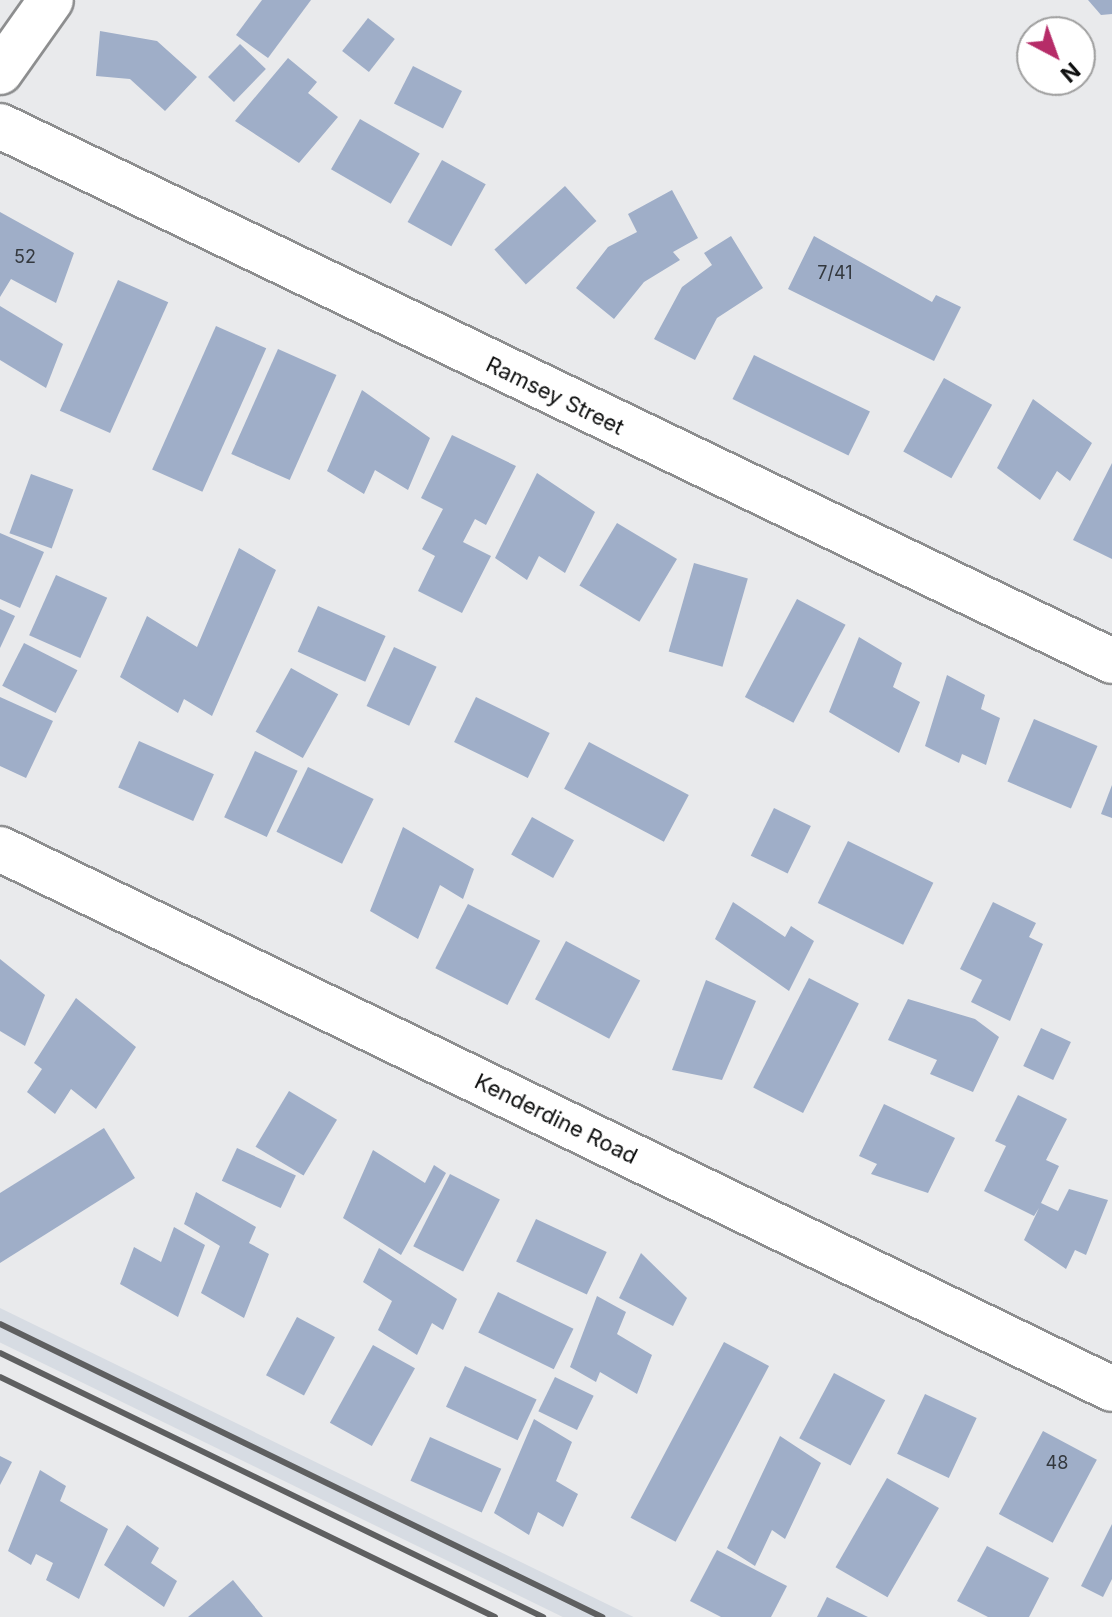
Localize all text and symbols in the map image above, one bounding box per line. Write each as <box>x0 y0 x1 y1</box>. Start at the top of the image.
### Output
north arrow <box>1016 16 1096 96</box>
text: N <box>1056 57 1085 88</box>
house number: 52 <box>14 246 36 268</box>
house number: 7/41 <box>817 262 853 284</box>
street label: Ramsey Street <box>482 351 628 441</box>
street label: Kenderdine Road <box>470 1068 642 1170</box>
house number: 48 <box>1046 1452 1068 1474</box>

